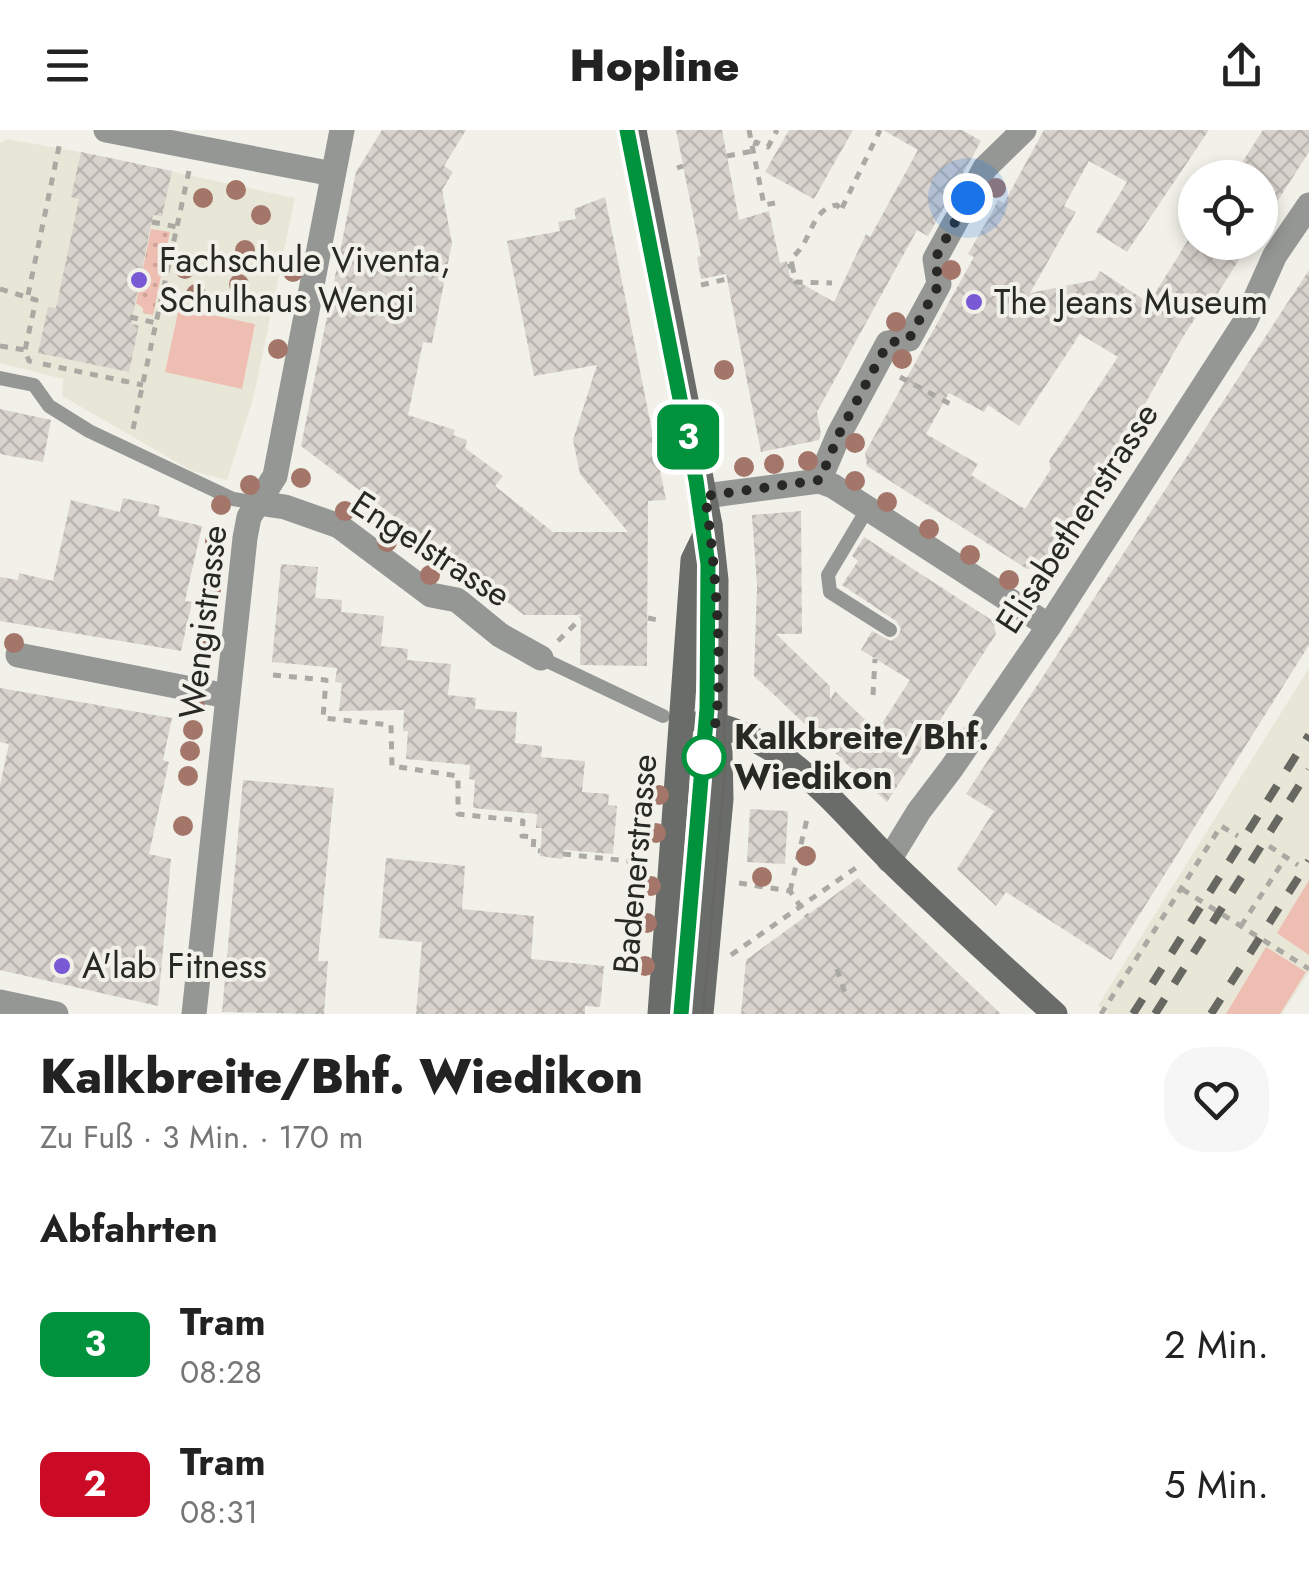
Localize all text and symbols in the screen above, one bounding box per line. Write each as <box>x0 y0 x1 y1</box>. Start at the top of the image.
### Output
text: Hopline <box>569 33 740 98</box>
icon: menu <box>40 38 95 93</box>
icon: share <box>1214 38 1269 93</box>
map controls <box>1178 160 1278 260</box>
button: locate <box>1178 160 1278 260</box>
your location <box>943 173 993 223</box>
place label: Fachschule Viventa, Schulhaus Wengi <box>159 235 451 325</box>
marker: Fachschule Viventa, Schulhaus Wengi <box>128 269 150 291</box>
place label: The Jeans Museum <box>994 277 1268 327</box>
marker: The Jeans Museum <box>963 291 985 313</box>
street label: Elisabethenstrasse <box>984 393 1170 643</box>
line badge: 3 <box>656 404 720 470</box>
text: 3 <box>677 412 699 462</box>
street label: Engelstrasse <box>341 479 521 619</box>
street label: Wengistrasse <box>166 522 240 722</box>
place label: Kalkbreite/Bhf. Wiedikon <box>734 712 989 802</box>
marker: Kalkbreite/Bhf. Wiedikon <box>683 736 725 778</box>
street label: Badenerstrasse <box>600 752 670 976</box>
place label: A'lab Fitness <box>82 941 267 991</box>
marker: A'lab Fitness <box>51 955 73 977</box>
text: Kalkbreite/Bhf. Wiedikon <box>40 1042 643 1111</box>
button: heart <box>1164 1047 1269 1152</box>
text: Zu Fuß · 3 Min. · 170 m <box>40 1114 363 1160</box>
text: Abfahrten <box>40 1201 218 1256</box>
text: Tram <box>180 1294 266 1349</box>
text: 2 Min. <box>1164 1317 1269 1372</box>
text: 3 <box>84 1319 106 1369</box>
text: 08:28 <box>180 1349 262 1395</box>
text: Tram <box>180 1434 266 1489</box>
text: 5 Min. <box>1164 1457 1269 1512</box>
text: 2 <box>84 1459 106 1509</box>
text: 08:31 <box>180 1489 258 1535</box>

